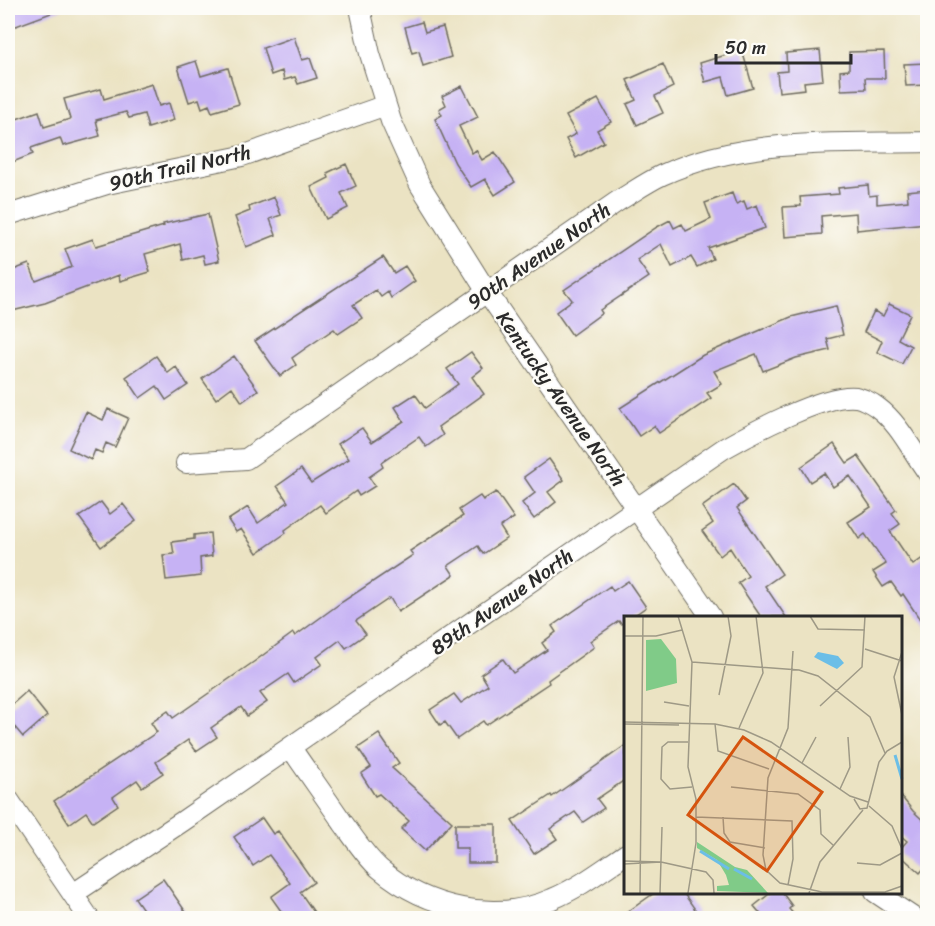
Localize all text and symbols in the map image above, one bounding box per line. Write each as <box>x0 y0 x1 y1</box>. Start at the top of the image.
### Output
scale bar <box>716 27 851 65</box>
text: 50 m <box>725 32 766 64</box>
street label: 90th Trail North <box>106 135 254 201</box>
street label: 90th Avenue North <box>460 193 618 319</box>
street label: Kentucky Avenue North <box>487 303 635 495</box>
street label: 89th Avenue North <box>423 539 581 665</box>
inset map <box>624 616 902 893</box>

